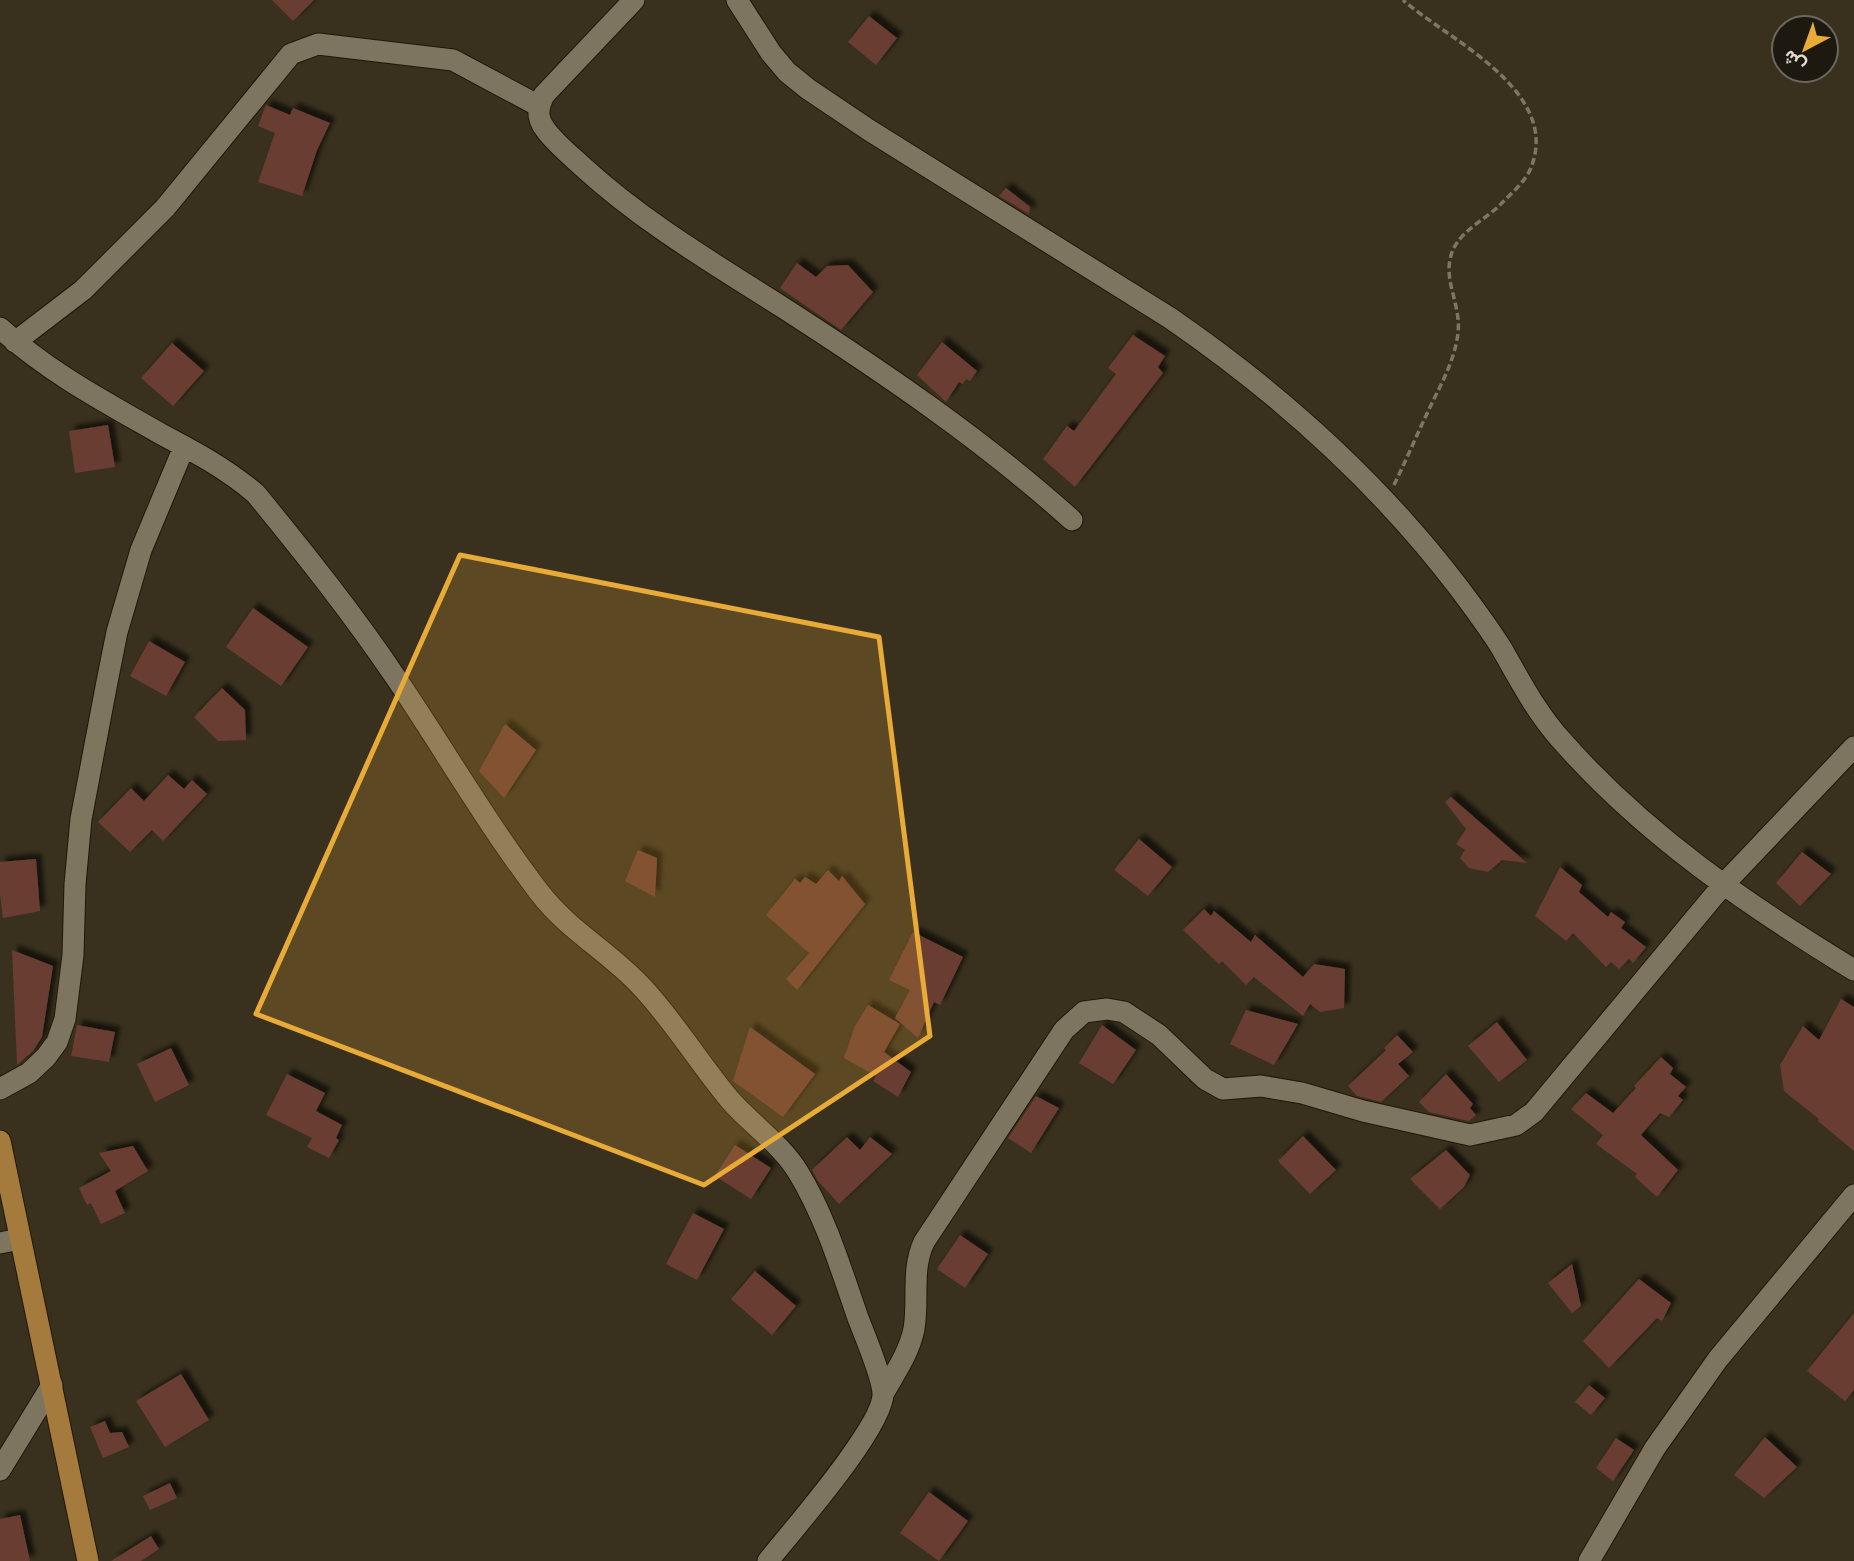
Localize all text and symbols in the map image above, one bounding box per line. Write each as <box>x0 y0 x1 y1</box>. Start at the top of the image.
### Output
north arrow <box>1770 14 1840 84</box>
text: ش <box>1779 44 1812 77</box>

